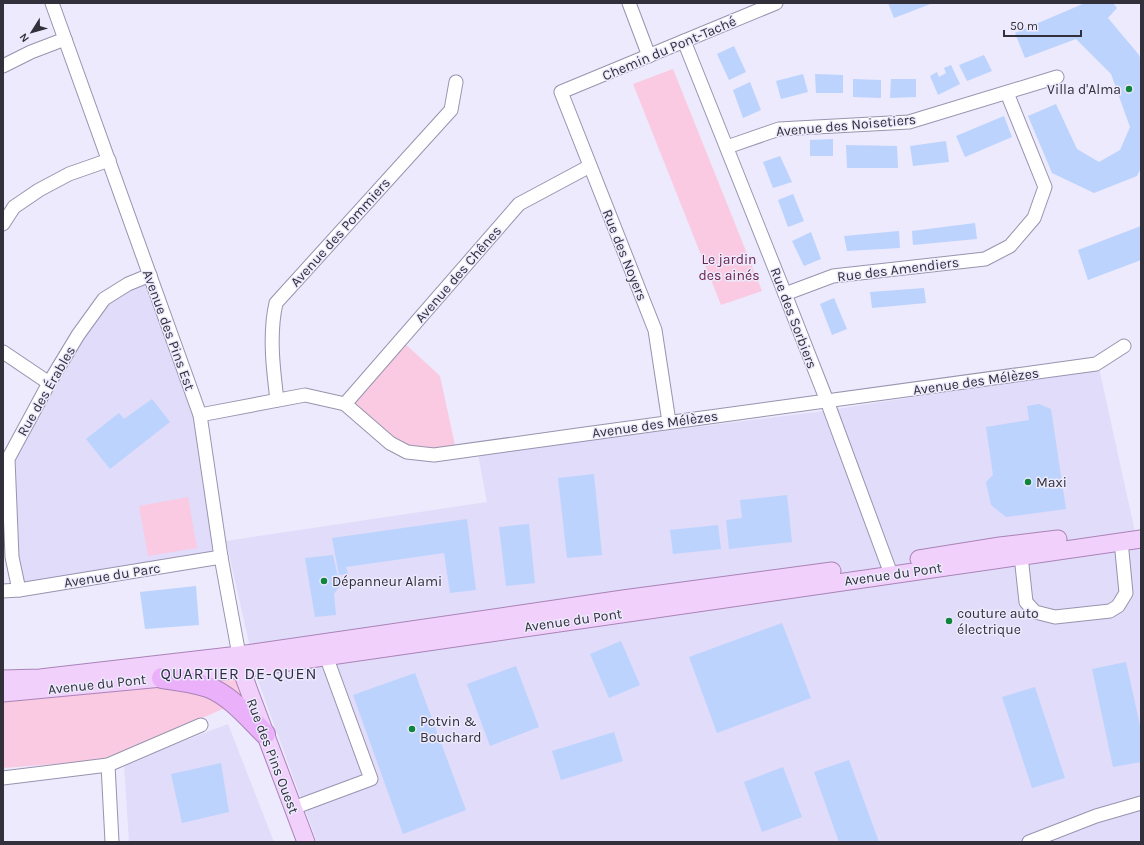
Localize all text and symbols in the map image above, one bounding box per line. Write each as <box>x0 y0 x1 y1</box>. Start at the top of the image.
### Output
north arrow <box>12 12 52 52</box>
scale bar <box>1004 12 1081 38</box>
street label: Chemin du Pont-Taché <box>600 13 739 84</box>
text: 50 m <box>1010 19 1038 33</box>
text: N <box>17 31 32 45</box>
place label: Villa d'Alma <box>1047 81 1121 98</box>
marker: Villa d'Alma <box>1124 84 1134 94</box>
street label: Avenue des Noisetiers <box>775 111 917 140</box>
street label: Avenue des Pommiers <box>287 174 394 290</box>
street label: Rue des Noyers <box>598 207 651 303</box>
street label: Avenue des Chênes <box>412 222 505 326</box>
park label: Le jardin des ainés <box>698 251 760 284</box>
street label: Rue des Amendiers <box>836 254 960 285</box>
street label: Rue des Sorbiers <box>766 265 821 371</box>
street label: Avenue des Pins Est <box>139 268 198 393</box>
street label: Rue des Érables <box>13 343 79 439</box>
street label: Avenue des Mélèzes <box>912 364 1040 399</box>
street label: Avenue des Mélèzes <box>591 407 719 442</box>
place label: Maxi <box>1036 474 1067 491</box>
marker: Maxi <box>1023 477 1033 487</box>
street label: Avenue du Parc <box>63 559 161 591</box>
street label: Avenue du Pont <box>843 559 943 590</box>
place label: Dépanneur Alami <box>332 573 442 590</box>
marker: Dépanneur Alami <box>319 576 329 586</box>
street label: Avenue du Pont <box>523 605 623 636</box>
place label: couture auto électrique <box>957 605 1039 638</box>
marker: couture auto électrique <box>944 616 954 626</box>
district label: QUARTIER DE-QUEN <box>161 664 317 683</box>
street label: Avenue du Pont <box>47 671 147 698</box>
street label: Rue des Pins Ouest <box>243 696 302 816</box>
place label: Potvin & Bouchard <box>420 713 482 746</box>
marker: Potvin & Bouchard <box>407 724 417 734</box>

